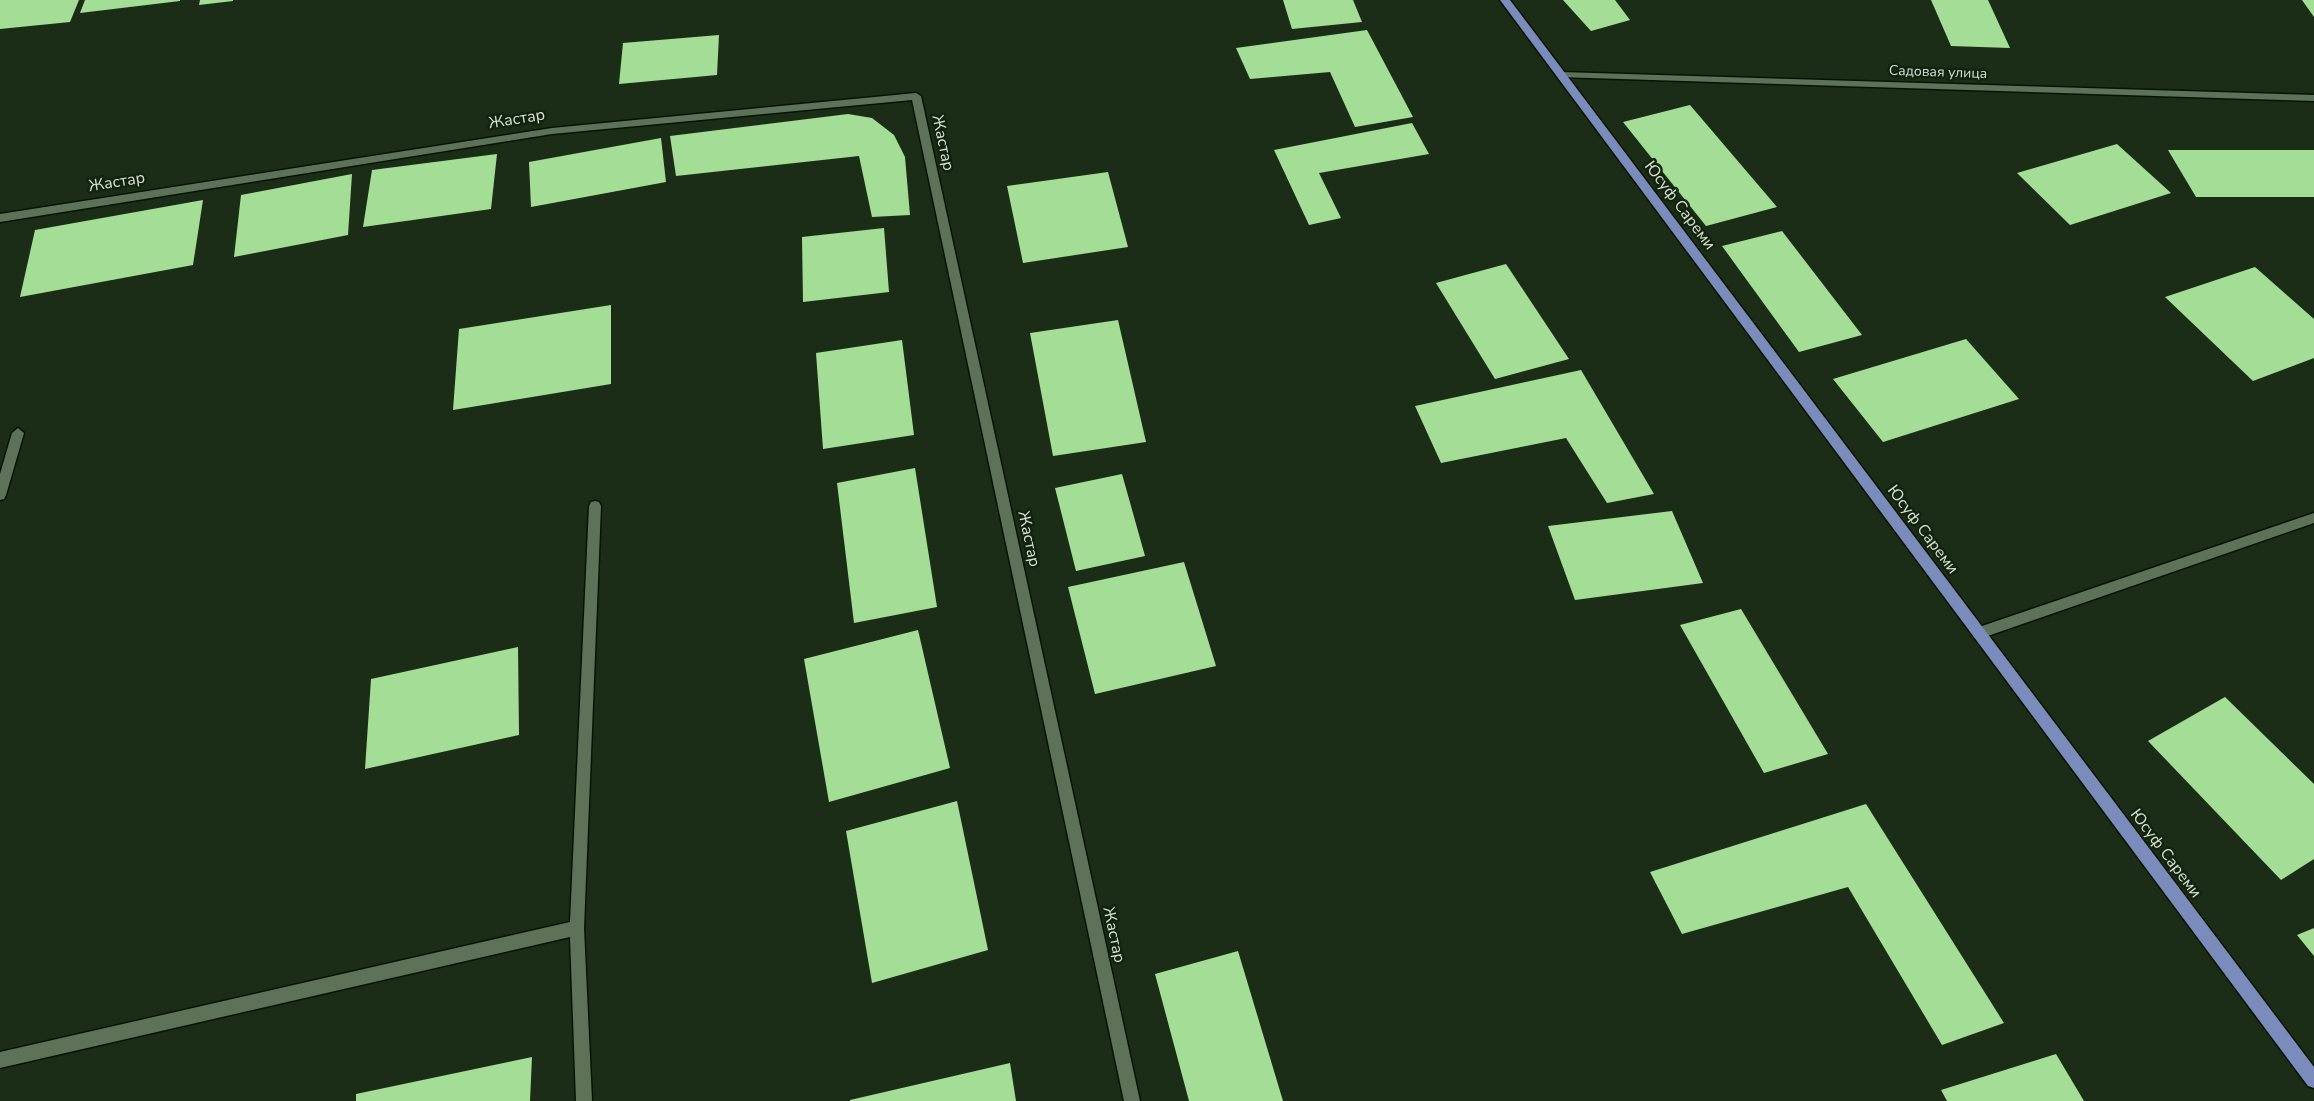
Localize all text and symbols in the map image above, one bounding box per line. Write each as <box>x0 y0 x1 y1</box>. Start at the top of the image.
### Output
street label: Садовая улица <box>1889 63 1987 83</box>
street label: Жастар <box>487 106 547 134</box>
street label: Жастар <box>927 113 957 173</box>
street label: Юсуф Сареми <box>1639 158 1719 254</box>
street label: Жастар <box>87 169 147 197</box>
street label: Юсуф Сареми <box>1882 482 1962 578</box>
street label: Жастар <box>1013 509 1043 569</box>
street label: Юсуф Сареми <box>2125 806 2205 902</box>
street label: Жастар <box>1098 905 1128 965</box>

